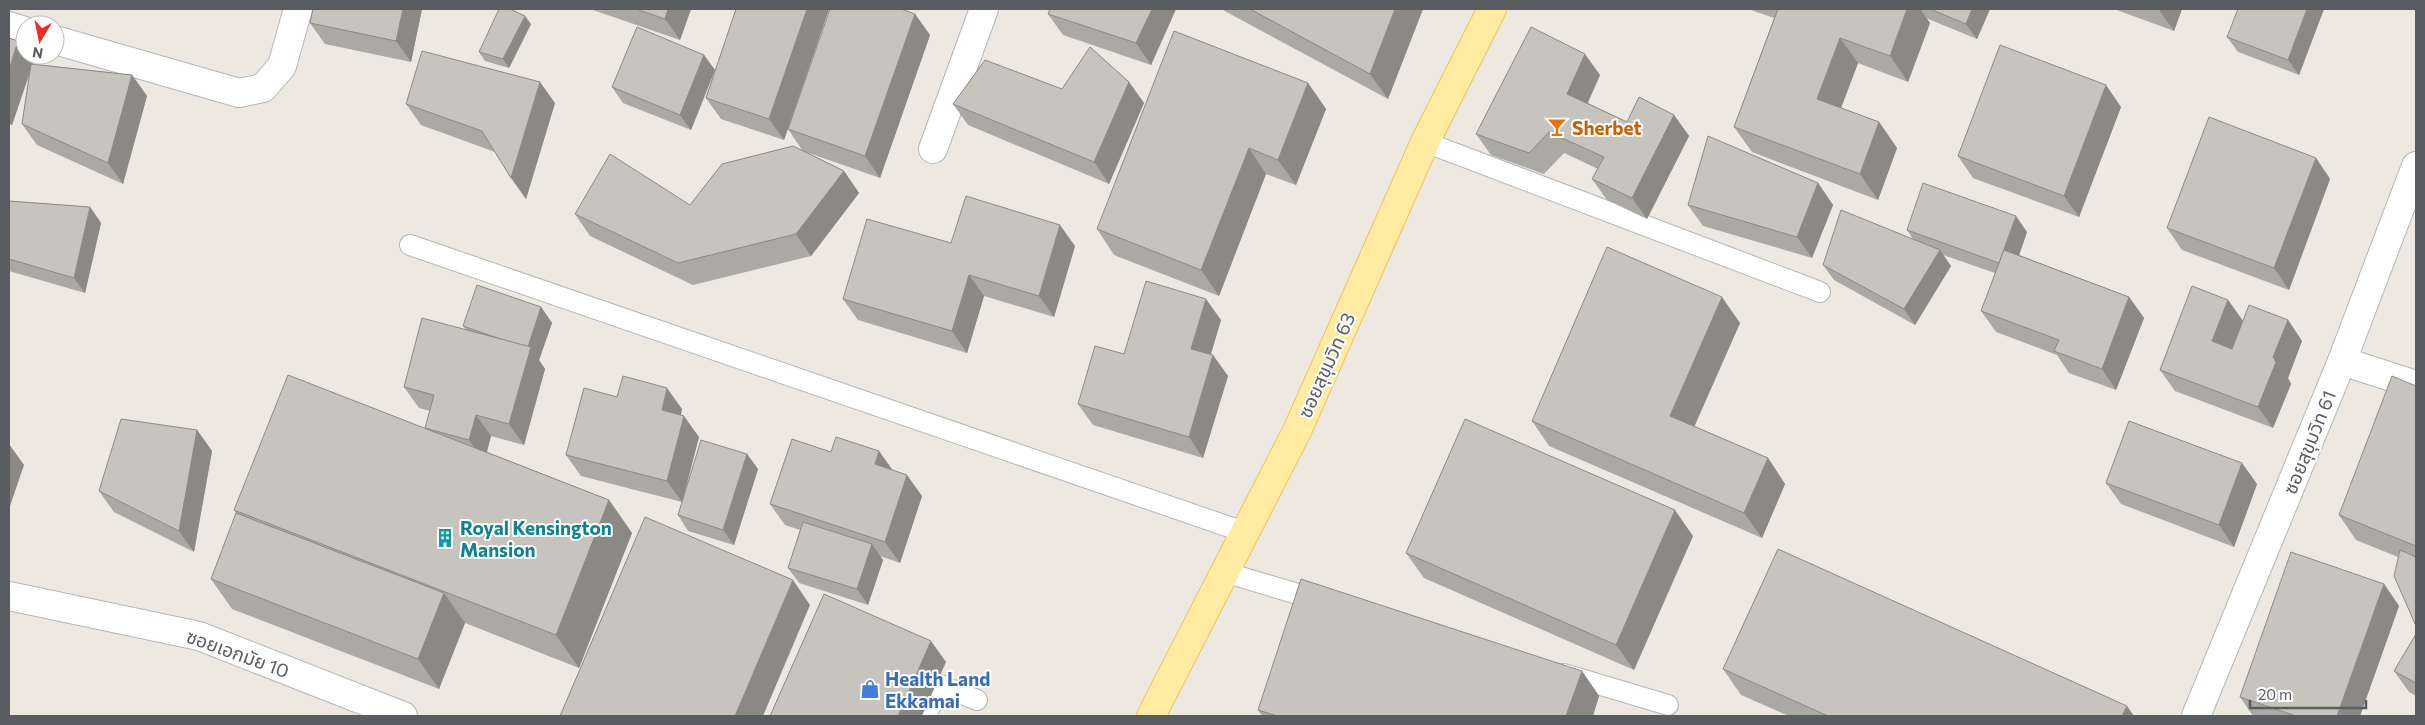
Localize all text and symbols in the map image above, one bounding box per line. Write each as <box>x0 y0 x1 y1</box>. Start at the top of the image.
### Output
north arrow <box>15 15 65 65</box>
text: N <box>31 44 44 63</box>
bar icon: Sherbet <box>1546 116 1568 138</box>
place label: Sherbet <box>1572 116 1641 139</box>
street label: ซอยสุขุมวิท 63 <box>1293 309 1360 421</box>
street label: ซอยสุขุมวิท 61 <box>2278 387 2341 498</box>
place label: Royal Kensington Mansion <box>460 516 612 561</box>
building icon: Royal Kensington Mansion <box>434 527 456 549</box>
street label: ซอยเอกมัย 10 <box>184 624 292 682</box>
place label: Health Land Ekkamai <box>885 667 990 712</box>
shop icon: Health Land Ekkamai <box>859 678 881 700</box>
scale bar <box>2250 678 2366 710</box>
text: 20 m <box>2258 685 2292 703</box>

